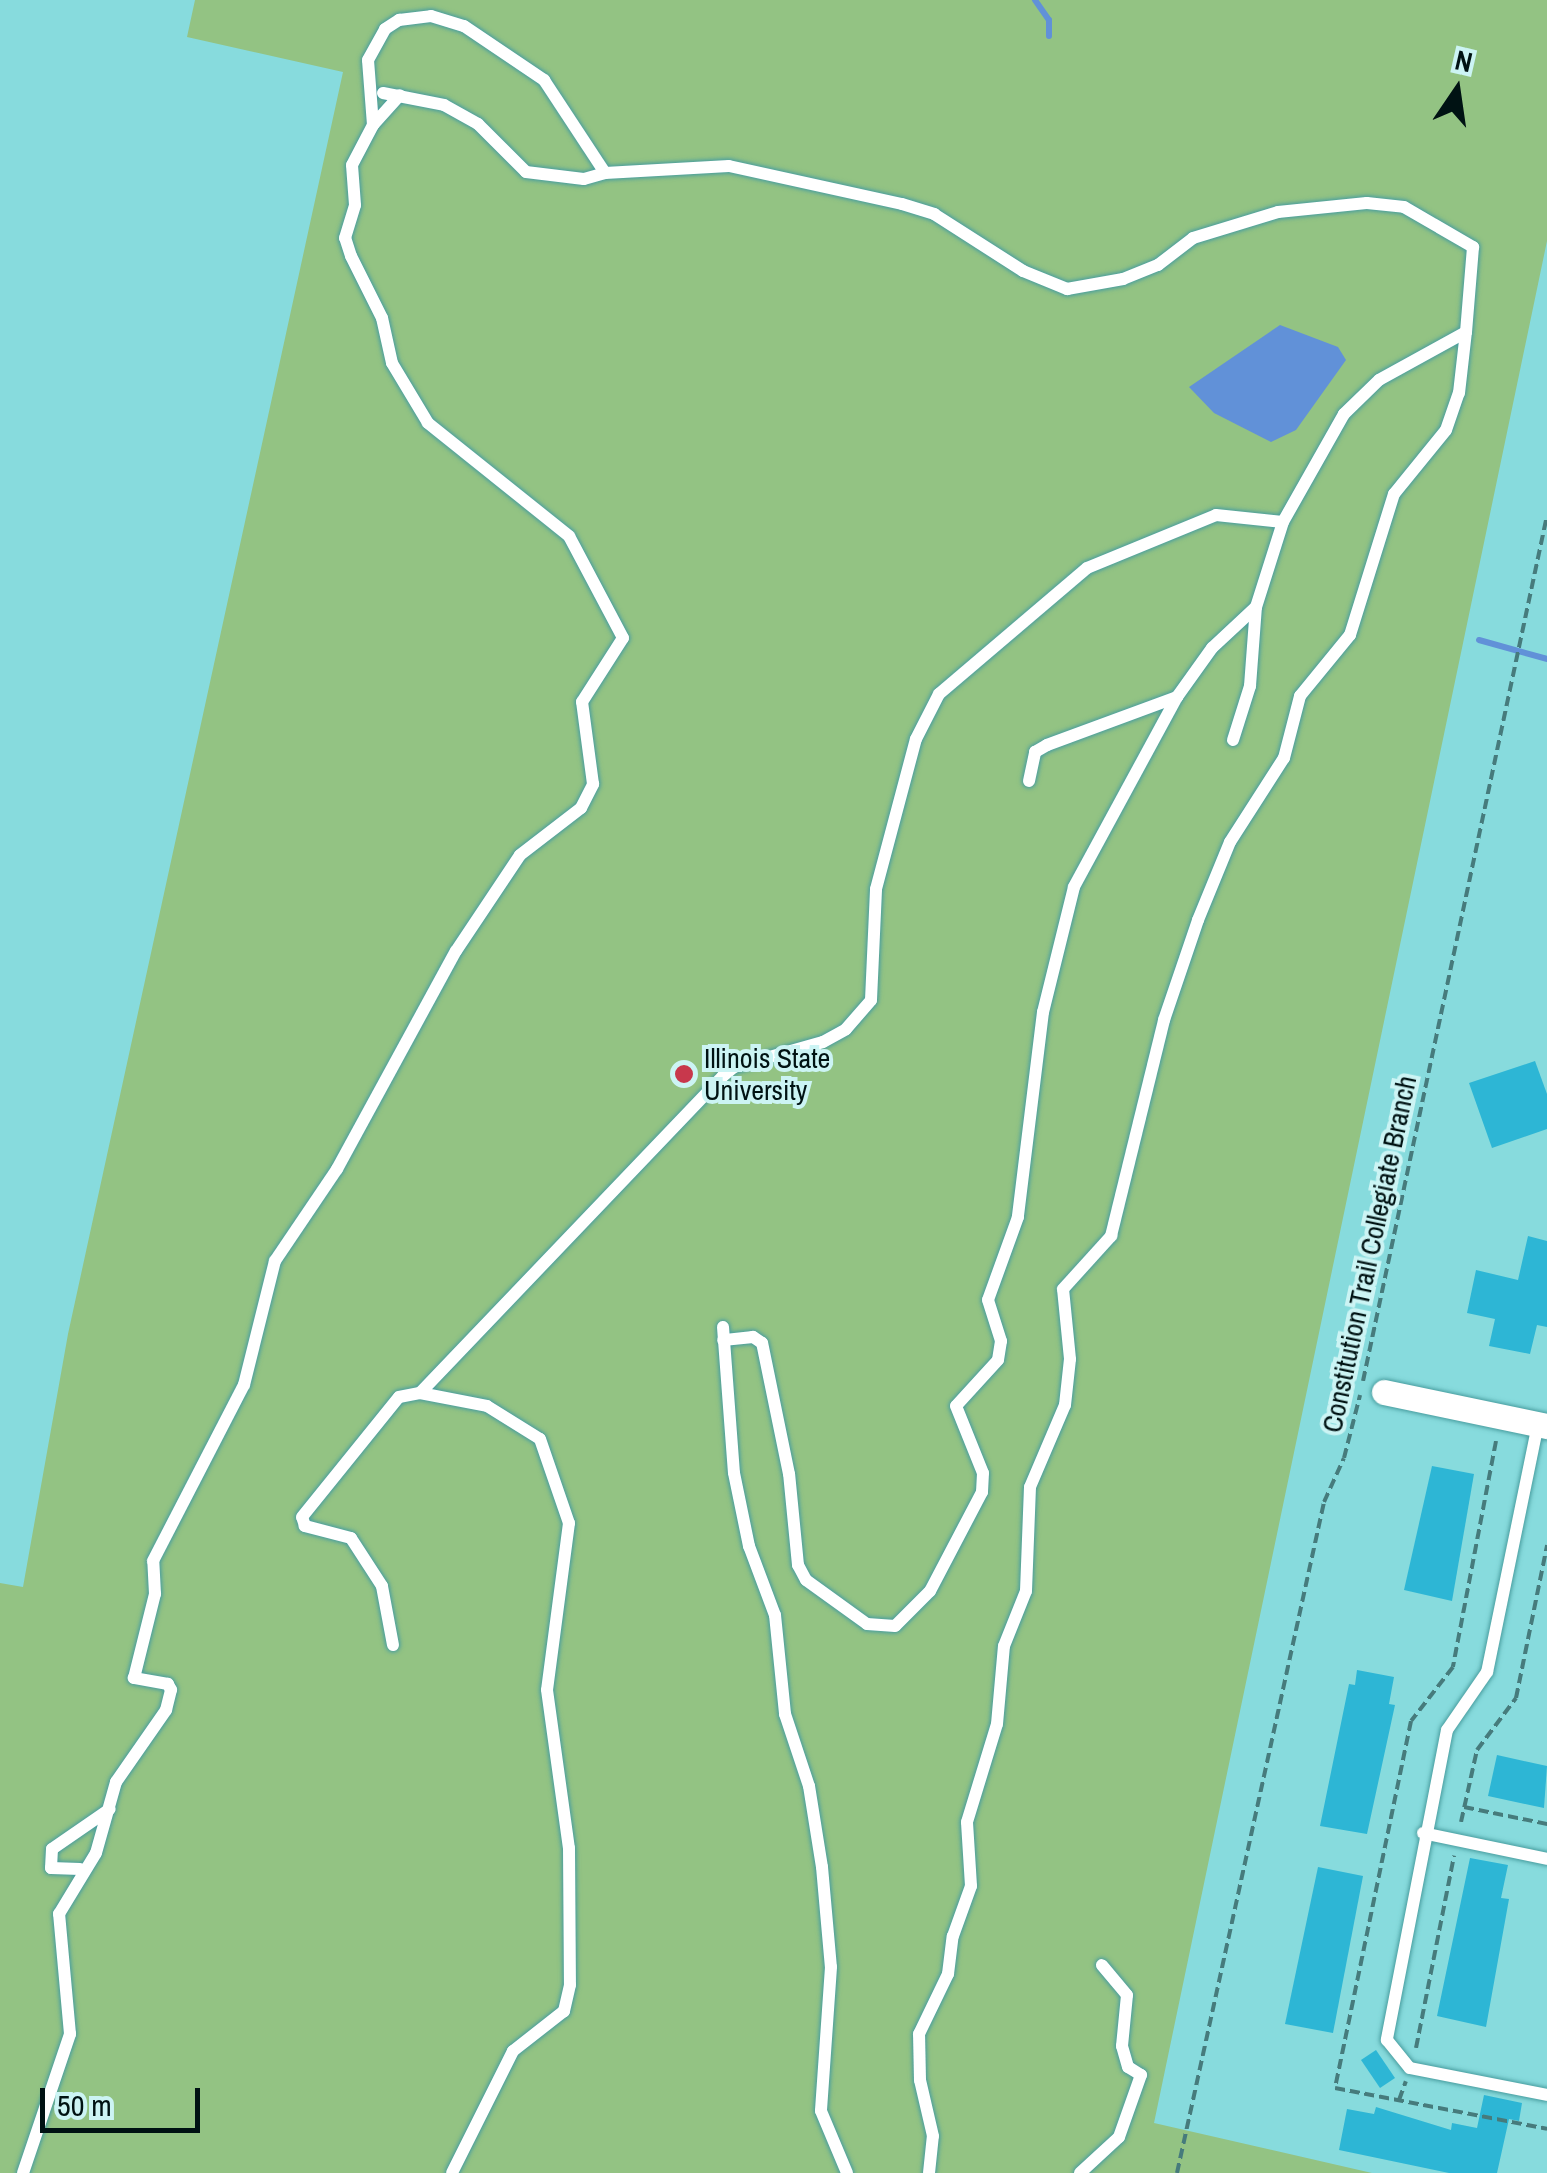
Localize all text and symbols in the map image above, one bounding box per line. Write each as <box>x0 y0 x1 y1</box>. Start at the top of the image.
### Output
north arrow <box>1407 40 1507 140</box>
text: N <box>1451 40 1476 81</box>
place label: Illinois State University <box>704 1041 830 1107</box>
marker: Illinois State University <box>673 1063 695 1085</box>
street label: Constitution Trail Collegiate Branch <box>1315 1072 1423 1436</box>
scale bar <box>45 2068 205 2130</box>
text: 50 m <box>57 2085 112 2125</box>

